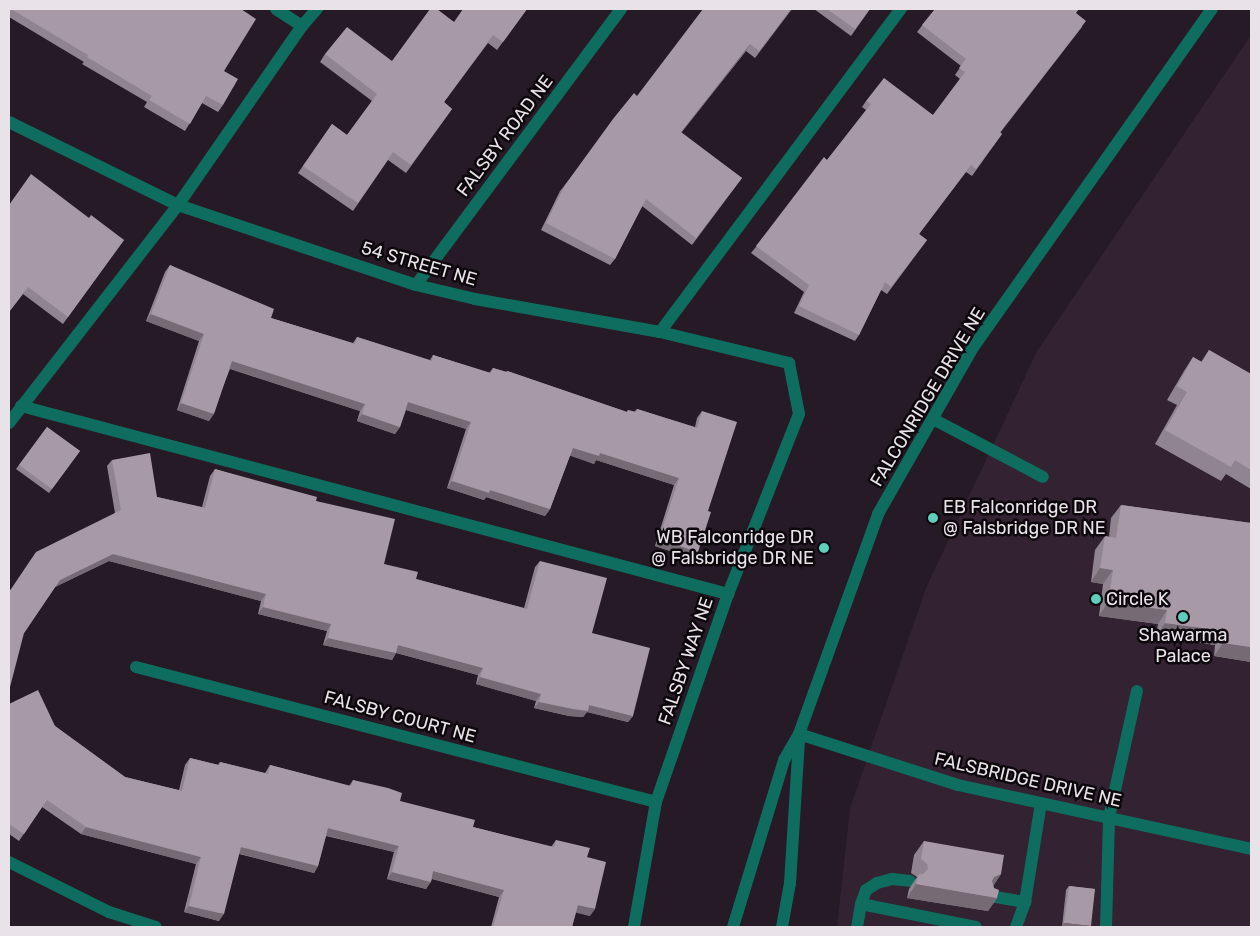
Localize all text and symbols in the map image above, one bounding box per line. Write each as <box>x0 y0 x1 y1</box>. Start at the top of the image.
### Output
street label: FALSBY ROAD NE <box>452 71 558 201</box>
street label: 54 STREET NE <box>359 237 479 291</box>
street label: FALCONRIDGE DRIVE NE <box>866 304 990 490</box>
place label: EB Falconridge DR @ Falsbridge DR NE <box>943 497 1106 540</box>
marker: EB Falconridge DR @ Falsbridge DR NE <box>927 512 939 524</box>
place label: WB Falconridge DR @ Falsbridge DR NE <box>651 527 814 570</box>
marker: WB Falconridge DR @ Falsbridge DR NE <box>818 542 830 554</box>
place label: Circle K <box>1106 588 1169 610</box>
marker: Circle K <box>1090 593 1102 605</box>
street label: FALSBY WAY NE <box>654 594 718 728</box>
marker: Shawarma Palace <box>1177 611 1189 623</box>
place label: Shawarma Palace <box>1139 625 1227 668</box>
street label: FALSBY COURT NE <box>321 686 479 748</box>
street label: FALSBRIDGE DRIVE NE <box>932 748 1124 812</box>

